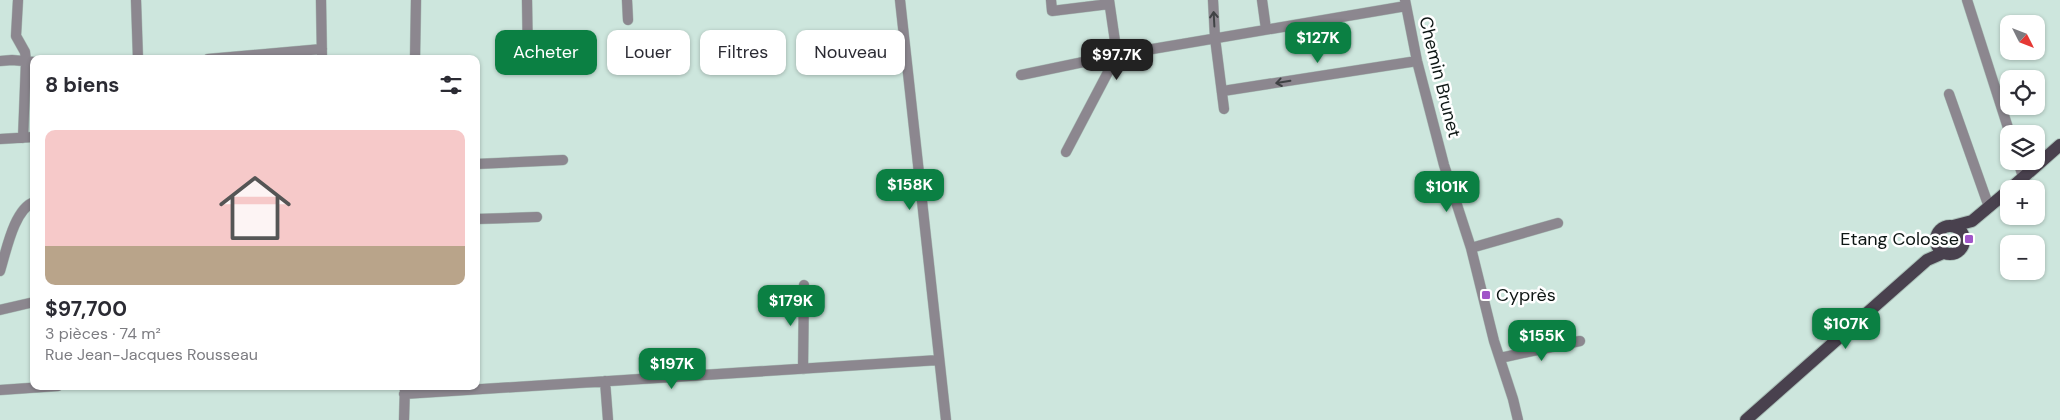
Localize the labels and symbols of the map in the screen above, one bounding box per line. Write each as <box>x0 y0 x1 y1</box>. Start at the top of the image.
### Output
one-way arrow <box>1209 11 1218 27</box>
street label: Chemin Brunet <box>1413 14 1467 140</box>
north arrow <box>2000 15 2045 60</box>
pin: $127K <box>1283 22 1353 64</box>
pin: $97.7K <box>1076 38 1158 81</box>
one-way arrow <box>1275 77 1291 87</box>
pin: $158K <box>875 168 945 211</box>
pin: $101K <box>1412 170 1482 213</box>
place label: Etang Colosse <box>1840 227 1959 251</box>
marker: Etang Colosse <box>1963 233 1975 245</box>
place label: Cyprès <box>1496 283 1556 307</box>
pin: $179K <box>756 284 826 327</box>
marker: Cyprès <box>1480 289 1492 301</box>
pin: $107K <box>1811 308 1881 350</box>
pin: $155K <box>1507 320 1577 362</box>
pin: $197K <box>637 348 707 390</box>

